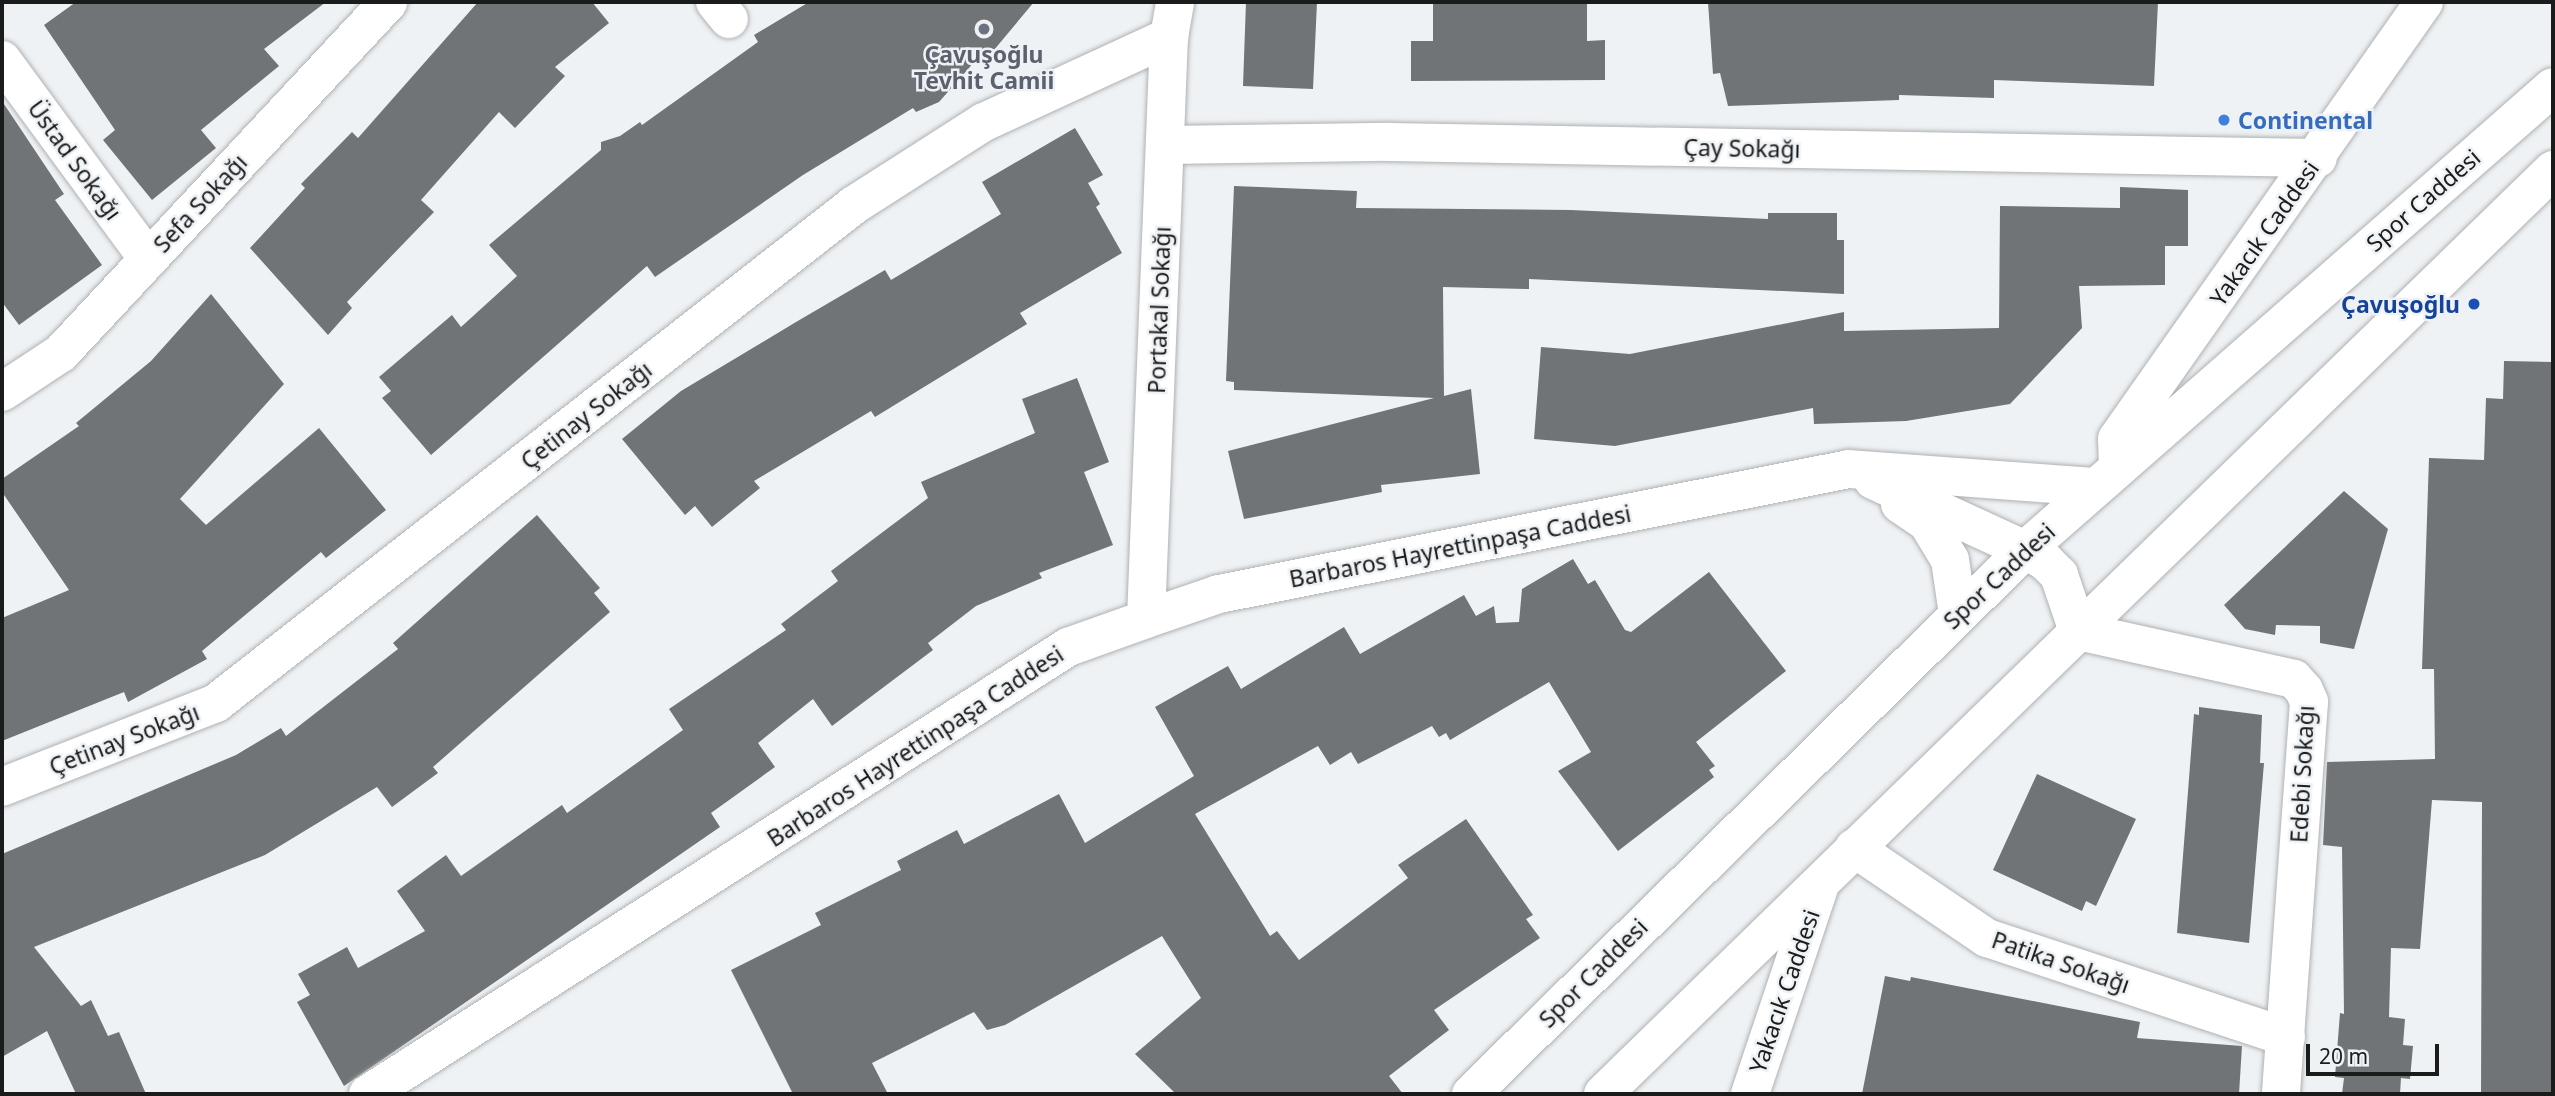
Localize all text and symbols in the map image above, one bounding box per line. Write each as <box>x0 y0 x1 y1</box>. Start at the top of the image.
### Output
marker: Çavuşoğlu Tevhit Camii <box>976 21 992 37</box>
place label: Çavuşoğlu Tevhit Camii <box>914 40 1054 94</box>
street label: Üstad Sokağı <box>22 95 128 225</box>
place label: Continental <box>2238 106 2373 134</box>
marker: Continental <box>2216 112 2232 128</box>
street label: Çay Sokağı <box>1683 133 1801 163</box>
street label: Spor Caddesi <box>2360 143 2486 257</box>
street label: Sefa Sokağı <box>148 148 252 258</box>
street label: Yakacık Caddesi <box>2204 155 2324 311</box>
street label: Portakal Sokağı <box>1142 226 1176 394</box>
place label: Çavuşoğlu <box>2341 290 2460 318</box>
marker: Çavuşoğlu <box>2466 296 2482 312</box>
street label: Çetinay Sokağı <box>515 355 657 475</box>
street label: Barbaros Hayrettinpaşa Caddesi <box>1287 499 1633 593</box>
street label: Spor Caddesi <box>1938 518 2060 634</box>
street label: Barbaros Hayrettinpaşa Caddesi <box>762 640 1068 852</box>
street label: Çetinay Sokağı <box>45 698 203 780</box>
street label: Edebi Sokağı <box>2285 704 2319 844</box>
street label: Yakacık Caddesi <box>1743 906 1825 1076</box>
street label: Spor Caddesi <box>1533 913 1653 1033</box>
street label: Patika Sokağı <box>1988 926 2134 998</box>
scale bar <box>2310 1030 2443 1074</box>
text: 20 m <box>2319 1042 2368 1070</box>

